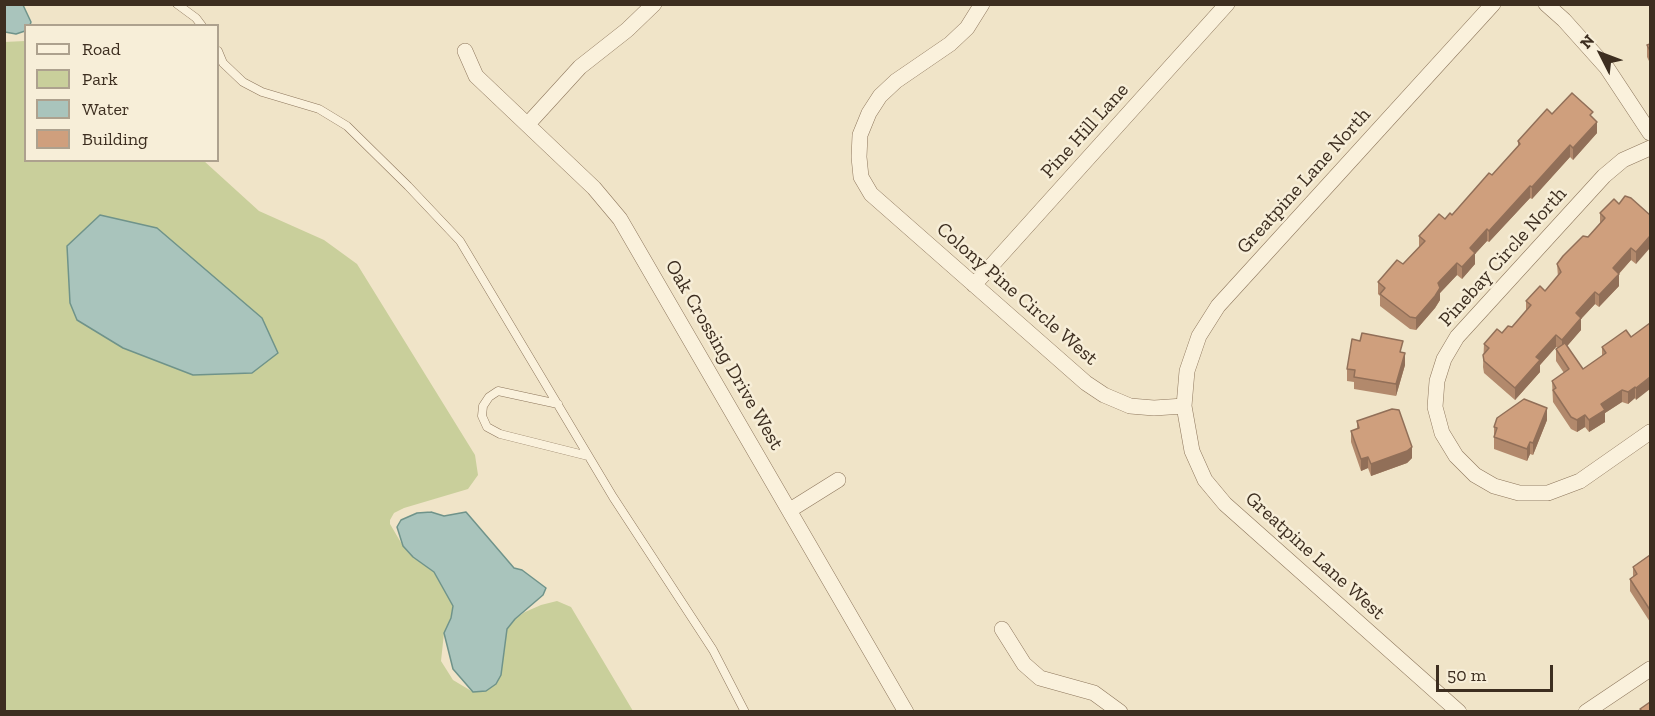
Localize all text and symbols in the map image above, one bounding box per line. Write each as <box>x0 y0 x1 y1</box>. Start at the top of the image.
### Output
legend <box>24 24 219 162</box>
north arrow <box>1571 24 1631 84</box>
text: N <box>1576 31 1598 53</box>
text: Road <box>82 38 121 60</box>
text: Park <box>82 68 118 90</box>
street label: Pine Hill Lane <box>1036 78 1134 184</box>
text: Water <box>82 98 129 120</box>
street label: Greatpine Lane North <box>1232 103 1376 259</box>
text: Building <box>82 128 148 150</box>
street label: Pinebay Circle North <box>1434 182 1572 332</box>
street label: Colony Pine Circle West <box>931 217 1103 371</box>
street label: Oak Crossing Drive West <box>660 256 788 454</box>
street label: Greatpine Lane West <box>1240 487 1390 625</box>
scale bar <box>1439 653 1556 691</box>
text: 50 m <box>1447 664 1486 686</box>

